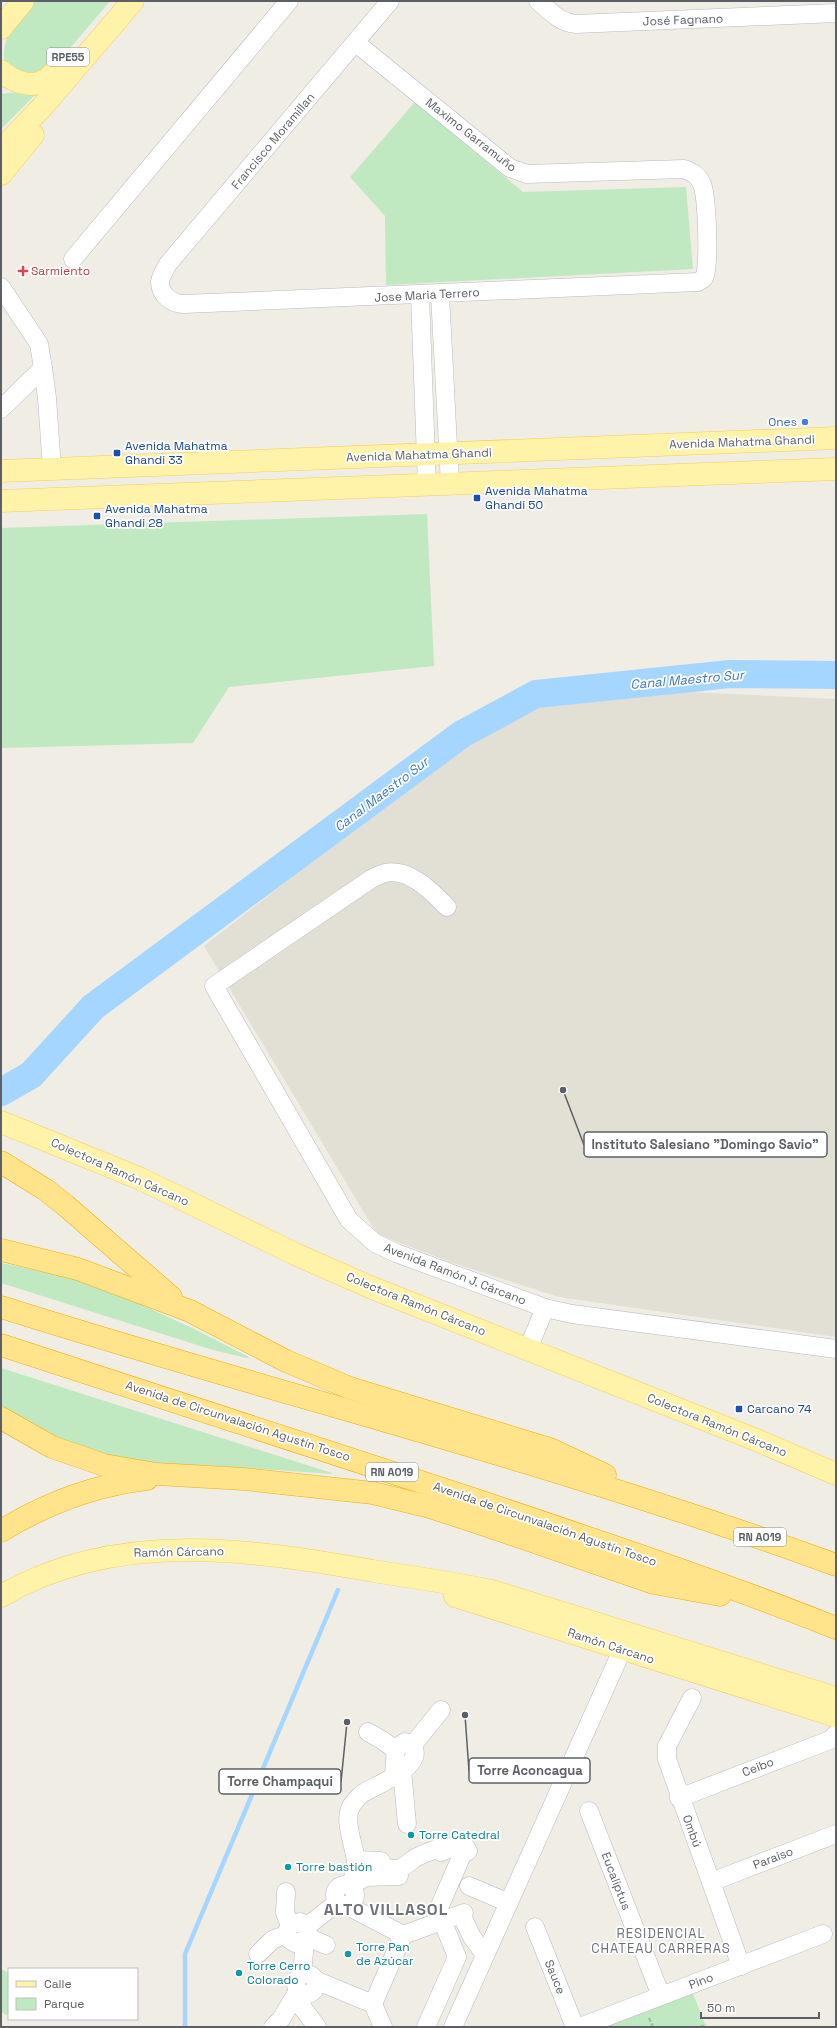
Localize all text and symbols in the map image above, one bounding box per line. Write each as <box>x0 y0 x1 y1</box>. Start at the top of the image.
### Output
street label: José Fagnano <box>642 11 724 29</box>
road number: RPE55 <box>47 48 89 66</box>
street label: Francisco Moramillan <box>228 89 318 193</box>
street label: Maximo Garramuño <box>422 95 520 175</box>
place label: Sarmiento <box>31 263 90 279</box>
marker: Sarmiento <box>18 266 28 276</box>
street label: Jose Maria Terrero <box>374 284 480 306</box>
place label: Ones <box>768 414 797 430</box>
marker: Ones <box>800 417 810 427</box>
street label: Avenida Mahatma Ghandi <box>669 431 815 453</box>
place label: Avenida Mahatma Ghandi 33 <box>125 438 228 468</box>
street label: Avenida Mahatma Ghandi <box>346 444 492 466</box>
marker: Avenida Mahatma Ghandi 33 <box>112 448 122 458</box>
place label: Avenida Mahatma Ghandi 50 <box>485 483 588 513</box>
marker: Avenida Mahatma Ghandi 50 <box>472 493 482 503</box>
place label: Avenida Mahatma Ghandi 28 <box>105 501 208 531</box>
marker: Avenida Mahatma Ghandi 28 <box>92 511 102 521</box>
water label: Canal Maestro Sur <box>630 666 746 693</box>
water label: Canal Maestro Sur <box>331 752 433 835</box>
callout: Instituto Salesiano "Domingo Savio" <box>584 1132 827 1157</box>
street label: Colectora Ramón Cárcano <box>48 1134 192 1210</box>
text: Instituto Salesiano "Domingo Savio" <box>591 1136 819 1153</box>
street label: Avenida Ramón J. Cárcano <box>382 1239 528 1309</box>
street label: Colectora Ramón Cárcano <box>344 1269 488 1339</box>
street label: Avenida de Circunvalación Agustín Tosco <box>124 1377 352 1465</box>
street label: Colectora Ramón Cárcano <box>645 1390 789 1460</box>
place label: Carcano 74 <box>747 1401 812 1417</box>
marker: Carcano 74 <box>734 1404 744 1414</box>
road number: RN A019 <box>366 1463 418 1481</box>
street label: Avenida de Circunvalación Agustín Tosco <box>431 1478 659 1570</box>
road number: RN A019 <box>734 1528 786 1546</box>
street label: Ramón Cárcano <box>134 1543 224 1561</box>
street label: Ramón Cárcano <box>566 1624 656 1668</box>
street label: Ceibo <box>740 1754 776 1780</box>
callout: Torre Aconcagua <box>469 1758 590 1783</box>
text: Torre Aconcagua <box>477 1762 583 1779</box>
callout: Torre Champaqui <box>219 1769 341 1794</box>
text: Torre Champaqui <box>227 1773 333 1790</box>
street label: Ombú <box>679 1813 705 1849</box>
place label: Torre Catedral <box>419 1827 500 1843</box>
marker: Torre Catedral <box>406 1830 416 1840</box>
street label: Paraiso <box>751 1843 795 1873</box>
street label: Eucaliptus <box>598 1850 634 1912</box>
place label: Torre bastión <box>296 1859 372 1875</box>
marker: Torre bastión <box>283 1862 293 1872</box>
district label: ALTO VILLASOL <box>324 1899 448 1920</box>
district label: RESIDENCIAL CHATEAU CARRERAS <box>591 1925 731 1957</box>
place label: Torre Pan de Azúcar <box>356 1939 414 1969</box>
marker: Torre Pan de Azúcar <box>343 1949 353 1959</box>
street label: Sauce <box>541 1957 569 1997</box>
place label: Torre Cerro Colorado <box>247 1958 310 1988</box>
legend <box>8 1968 138 2020</box>
marker: Torre Cerro Colorado <box>234 1968 244 1978</box>
street label: Pino <box>686 1969 716 1993</box>
text: Calle <box>44 1976 72 1992</box>
scale bar <box>701 1994 819 2020</box>
text: Parque <box>44 1996 84 2012</box>
text: 50 m <box>707 2000 735 2016</box>

